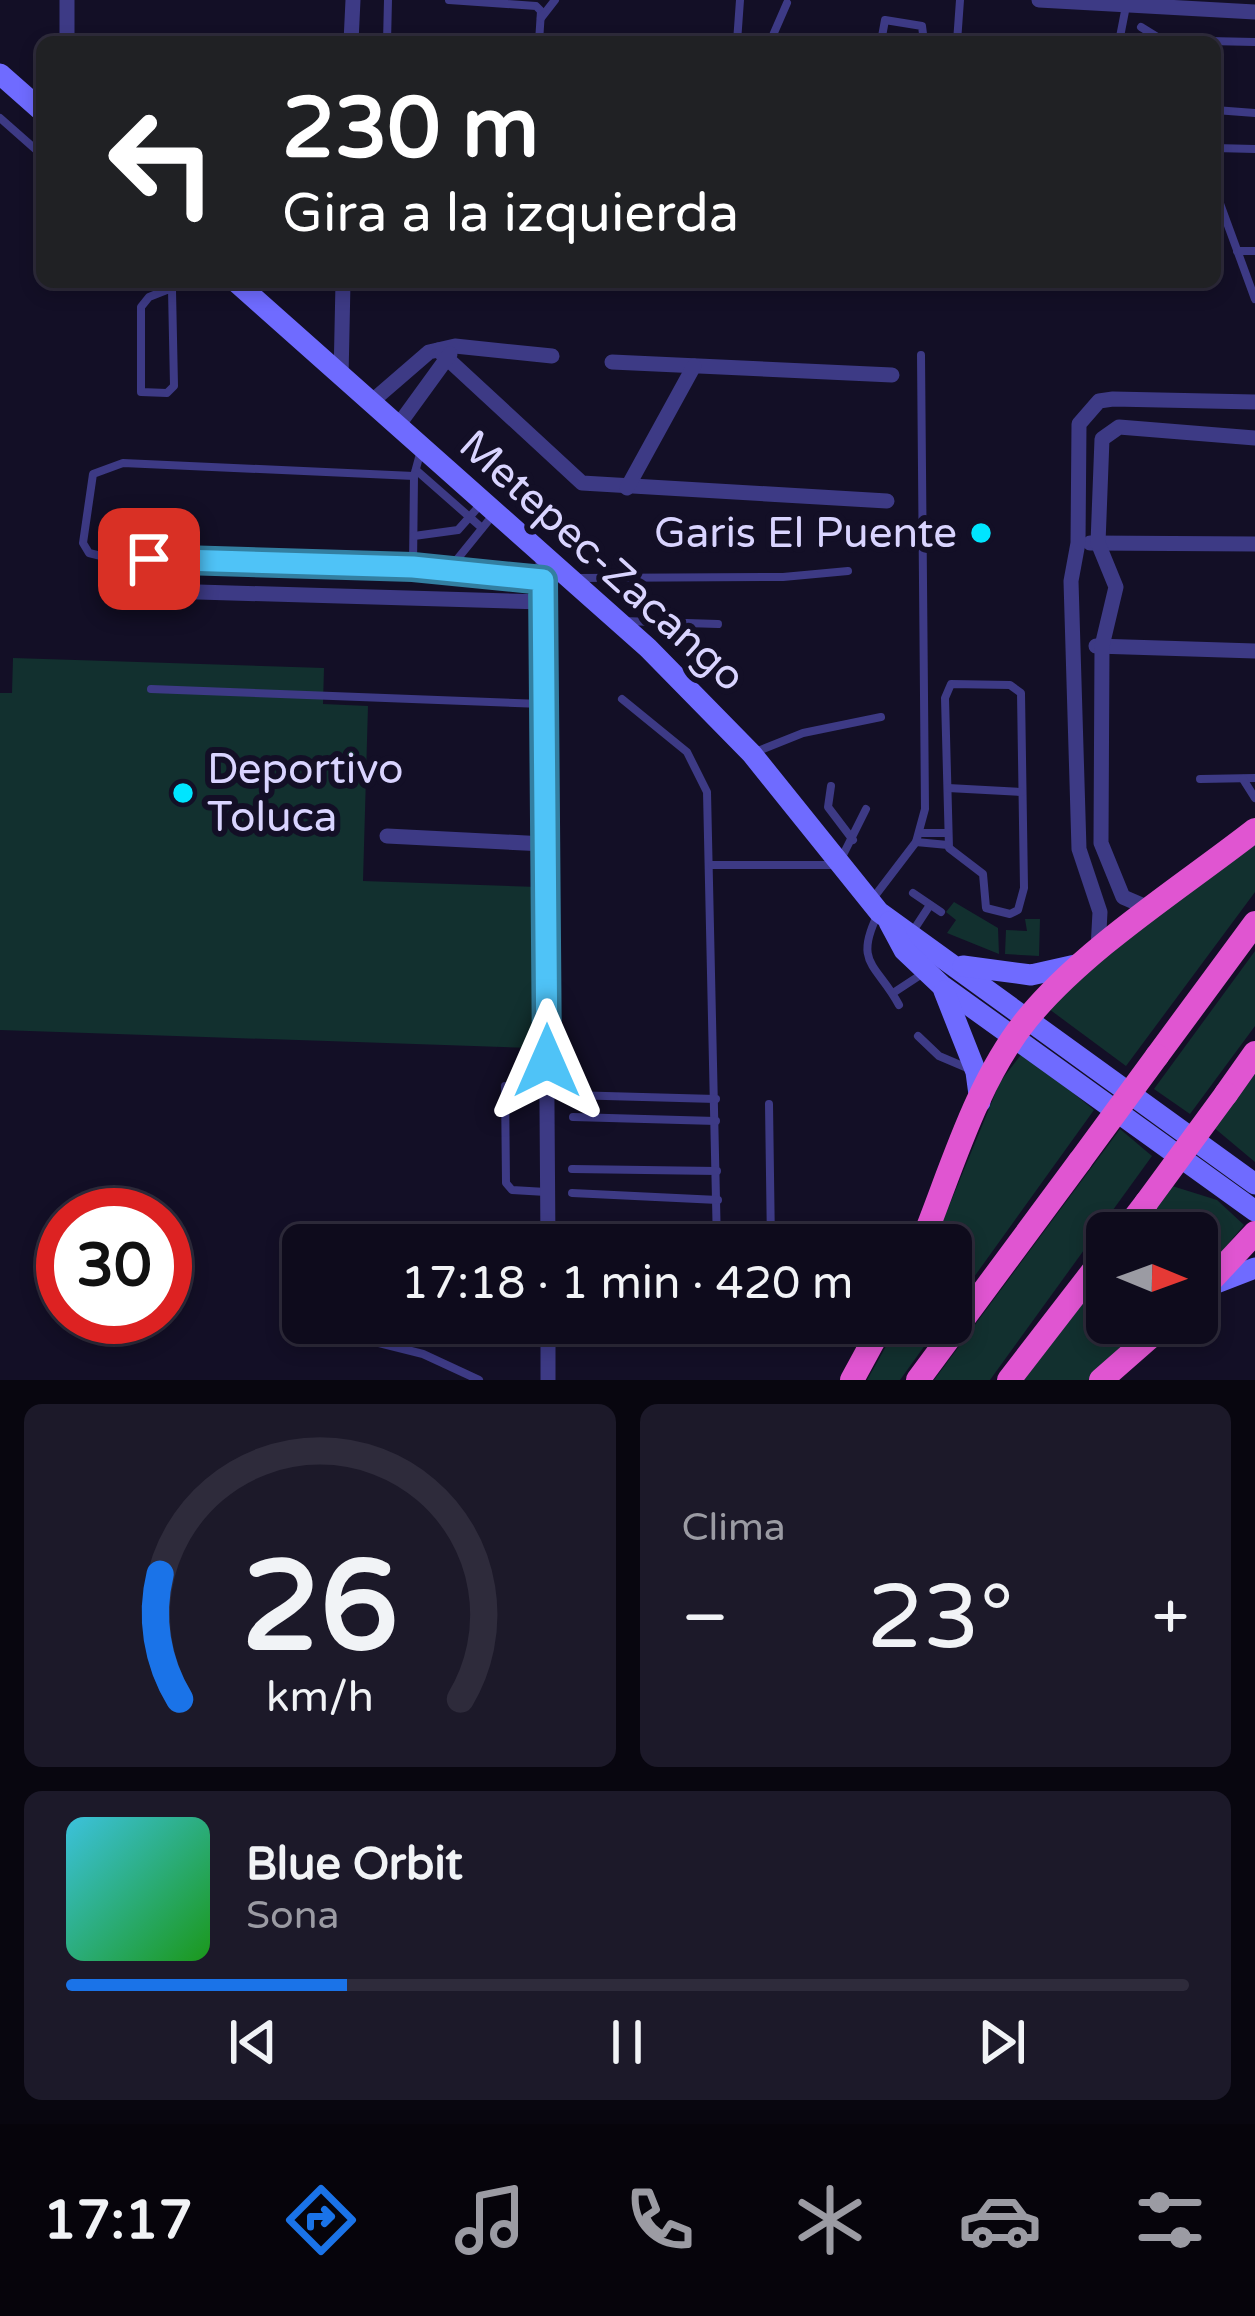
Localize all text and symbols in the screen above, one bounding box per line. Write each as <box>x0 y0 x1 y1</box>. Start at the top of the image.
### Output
text: 230 m <box>282 79 539 180</box>
icon: left <box>84 84 240 240</box>
text: Gira a la izquierda <box>282 181 739 246</box>
street label: Metepec-Zacango <box>449 419 755 703</box>
pin <box>98 508 200 610</box>
place label: Garis El Puente <box>654 508 957 559</box>
marker: Garis El Puente <box>968 520 994 546</box>
icon: arrive <box>116 526 182 592</box>
place label: Deportivo Toluca <box>207 744 404 843</box>
marker: Deportivo Toluca <box>170 780 196 806</box>
position arrow <box>484 998 610 1124</box>
speed limit sign: 30 <box>36 1188 192 1344</box>
north arrow <box>1086 1212 1218 1344</box>
map controls <box>1086 1212 1218 1344</box>
text: 17:18 · 1 min · 420 m <box>401 1257 853 1311</box>
text: Clima <box>682 1504 786 1551</box>
text: 26 <box>241 1533 398 1684</box>
text: 23° <box>867 1564 1014 1673</box>
text: − <box>682 1578 729 1658</box>
text: + <box>1152 1578 1189 1658</box>
text: km/h <box>266 1671 374 1722</box>
text: Blue Orbit <box>246 1838 463 1892</box>
text: Sona <box>246 1892 339 1939</box>
icon: previous <box>220 2009 286 2075</box>
icon: pause <box>594 2009 660 2075</box>
icon: next <box>969 2009 1035 2075</box>
icon: directions <box>279 2178 363 2262</box>
icon: music <box>448 2178 532 2262</box>
icon: phone <box>618 2178 702 2262</box>
icon: climate <box>788 2178 872 2262</box>
icon: car <box>958 2178 1042 2262</box>
icon: filters <box>1128 2178 1212 2262</box>
text: 17:17 <box>43 2188 193 2253</box>

